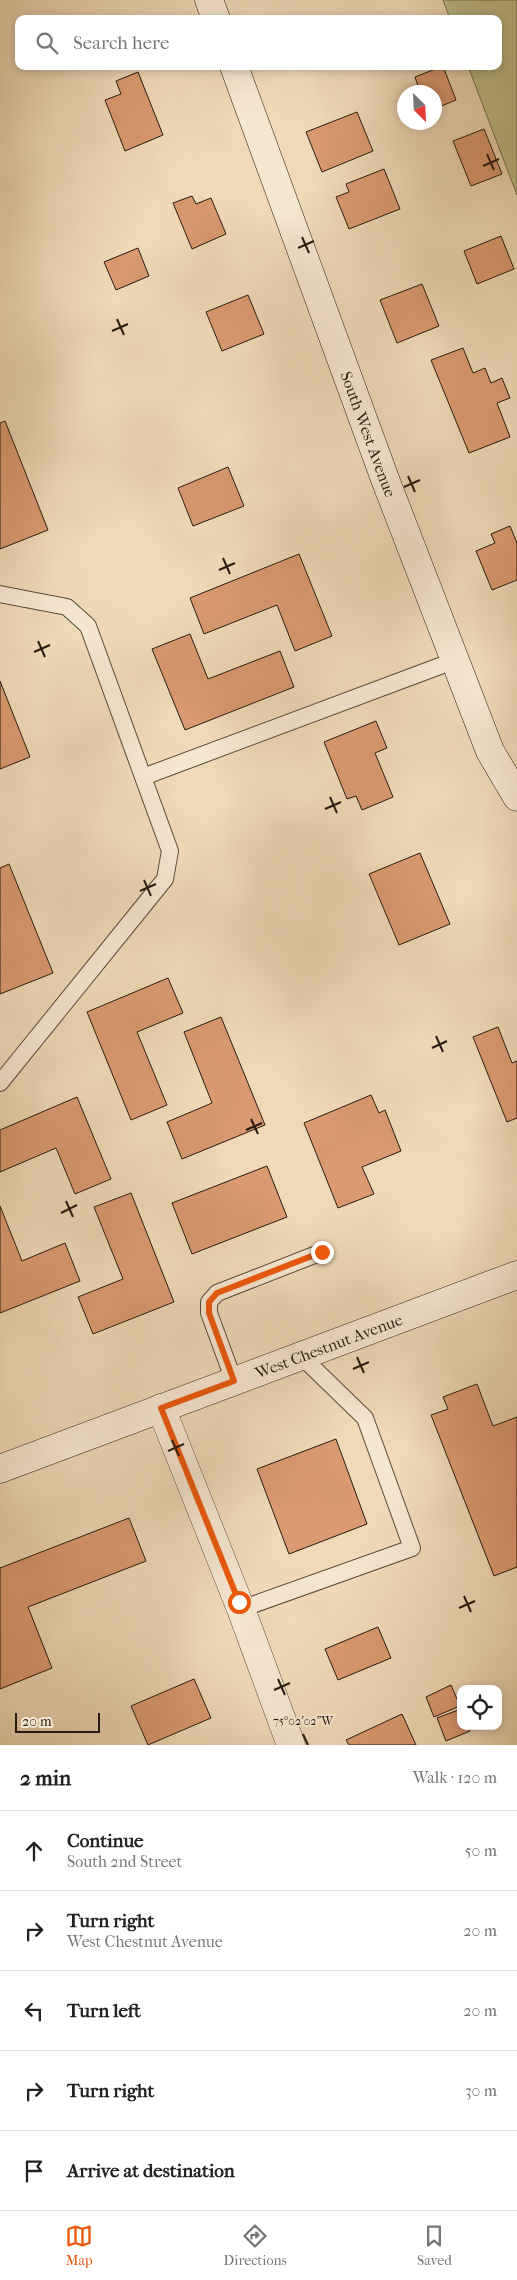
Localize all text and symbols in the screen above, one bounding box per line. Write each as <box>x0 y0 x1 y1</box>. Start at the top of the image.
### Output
search box <box>15 15 502 70</box>
icon: search <box>33 29 61 57</box>
text: Search here <box>73 32 169 54</box>
north arrow <box>397 85 442 130</box>
street label: South West Avenue <box>337 369 401 500</box>
route end <box>311 1241 334 1264</box>
street label: West Chestnut Avenue <box>251 1309 405 1382</box>
route start <box>228 1591 251 1614</box>
map controls <box>457 1685 502 1730</box>
button: locate <box>457 1685 502 1730</box>
scale bar <box>15 1710 100 1733</box>
text: 20 m <box>22 1713 52 1730</box>
text: 75°02'02"W <box>273 1714 334 1728</box>
text: 2 min <box>20 1766 71 1790</box>
text: Walk · 120 m <box>413 1768 497 1787</box>
text: Continue <box>67 1830 143 1852</box>
icon: ahead <box>20 1837 48 1865</box>
text: 50 m <box>465 1841 497 1860</box>
text: South 2nd Street <box>67 1852 182 1871</box>
text: Turn right <box>67 1910 154 1932</box>
icon: right <box>20 1917 48 1945</box>
text: 20 m <box>463 1921 497 1940</box>
text: West Chestnut Avenue <box>67 1932 223 1951</box>
icon: left <box>20 1997 48 2025</box>
text: Turn left <box>67 2000 141 2022</box>
text: 20 m <box>463 2001 497 2020</box>
icon: right <box>20 2077 48 2105</box>
text: Turn right <box>67 2080 154 2102</box>
text: 30 m <box>465 2081 497 2100</box>
icon: arrive <box>20 2157 48 2185</box>
text: Arrive at destination <box>67 2160 235 2182</box>
tab: Map <box>65 2222 93 2269</box>
tab: Directions <box>224 2222 287 2269</box>
tab: Saved <box>417 2222 452 2269</box>

